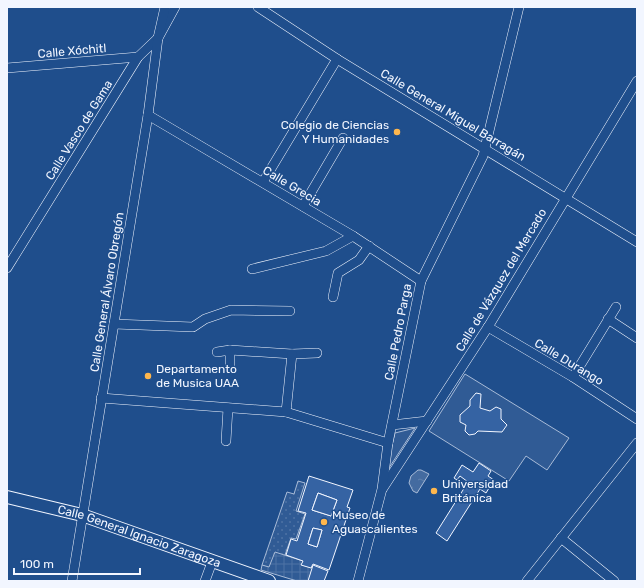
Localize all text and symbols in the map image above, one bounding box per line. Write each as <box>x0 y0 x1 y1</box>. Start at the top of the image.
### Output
street label: Calle Xóchitl <box>37 41 107 61</box>
street label: Calle General Miguel Barragán <box>378 66 528 164</box>
street label: Calle Vasco de Gama <box>43 78 115 182</box>
place label: Colegio de Ciencias Y Humanidades <box>281 118 389 146</box>
marker: Colegio de Ciencias Y Humanidades <box>392 127 402 137</box>
street label: Calle Grecia <box>260 163 324 209</box>
street label: Calle de Vázquez del Mercado <box>453 206 549 354</box>
street label: Calle General Álvaro Obregón <box>87 211 127 373</box>
street label: Calle Pedro Parga <box>382 282 414 382</box>
street label: Calle Durango <box>532 336 606 388</box>
place label: Departamento de Musica UAA <box>156 362 239 390</box>
marker: Departamento de Musica UAA <box>143 371 153 381</box>
place label: Universidad Británica <box>442 477 508 505</box>
marker: Universidad Británica <box>429 486 439 496</box>
street label: Calle General Ignacio Zaragoza <box>56 502 223 570</box>
place label: Museo de Aguascalientes <box>332 508 418 536</box>
marker: Museo de Aguascalientes <box>319 517 329 527</box>
scale bar <box>14 550 140 576</box>
text: 100 m <box>20 557 54 571</box>

